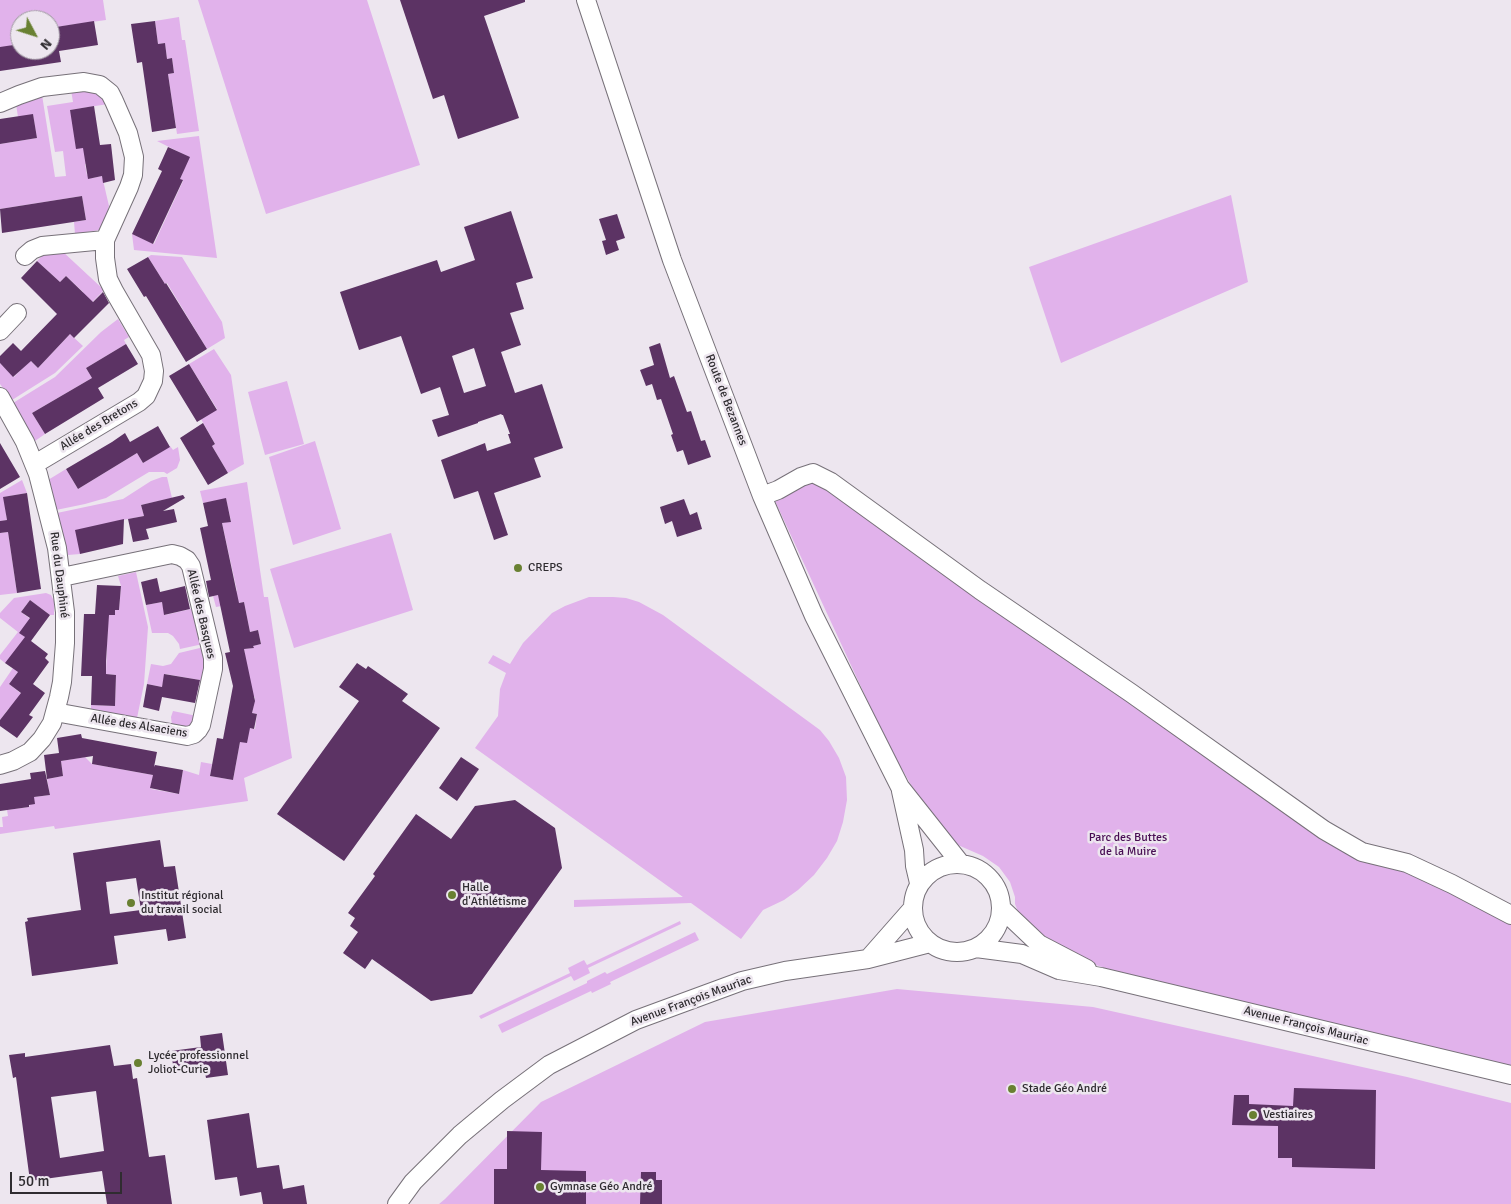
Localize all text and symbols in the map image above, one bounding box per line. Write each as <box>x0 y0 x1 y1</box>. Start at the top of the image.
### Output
north arrow <box>10 10 60 60</box>
text: N <box>36 35 56 54</box>
street label: Route de Bezannes <box>702 352 750 448</box>
street label: Allée des Bretons <box>57 396 141 454</box>
street label: Rue du Dauphiné <box>47 531 71 619</box>
place label: CREPS <box>528 561 563 575</box>
marker: CREPS <box>512 562 524 574</box>
street label: Allée des Basques <box>184 568 218 660</box>
street label: Allée des Alsaciens <box>90 711 188 741</box>
park label: Parc des Buttes de la Muire <box>1089 831 1167 859</box>
place label: Halle d'Athlétisme <box>462 881 526 909</box>
place label: Institut régional du travail social <box>141 889 224 917</box>
marker: Halle d'Athlétisme <box>446 889 458 901</box>
marker: Institut régional du travail social <box>125 897 137 909</box>
street label: Avenue François Mauriac <box>628 972 754 1030</box>
street label: Avenue François Mauriac <box>1242 1004 1370 1048</box>
place label: Lycée professionnel Joliot-Curie <box>148 1049 249 1077</box>
marker: Lycée professionnel Joliot-Curie <box>132 1057 144 1069</box>
place label: Stade Géo André <box>1022 1082 1107 1096</box>
marker: Stade Géo André <box>1006 1083 1018 1095</box>
place label: Vestiaires <box>1263 1108 1313 1122</box>
marker: Vestiaires <box>1247 1109 1259 1121</box>
scale bar <box>12 1162 125 1194</box>
text: 50 m <box>18 1172 49 1190</box>
place label: Gymnase Géo André <box>550 1180 652 1194</box>
marker: Gymnase Géo André <box>534 1181 546 1193</box>

